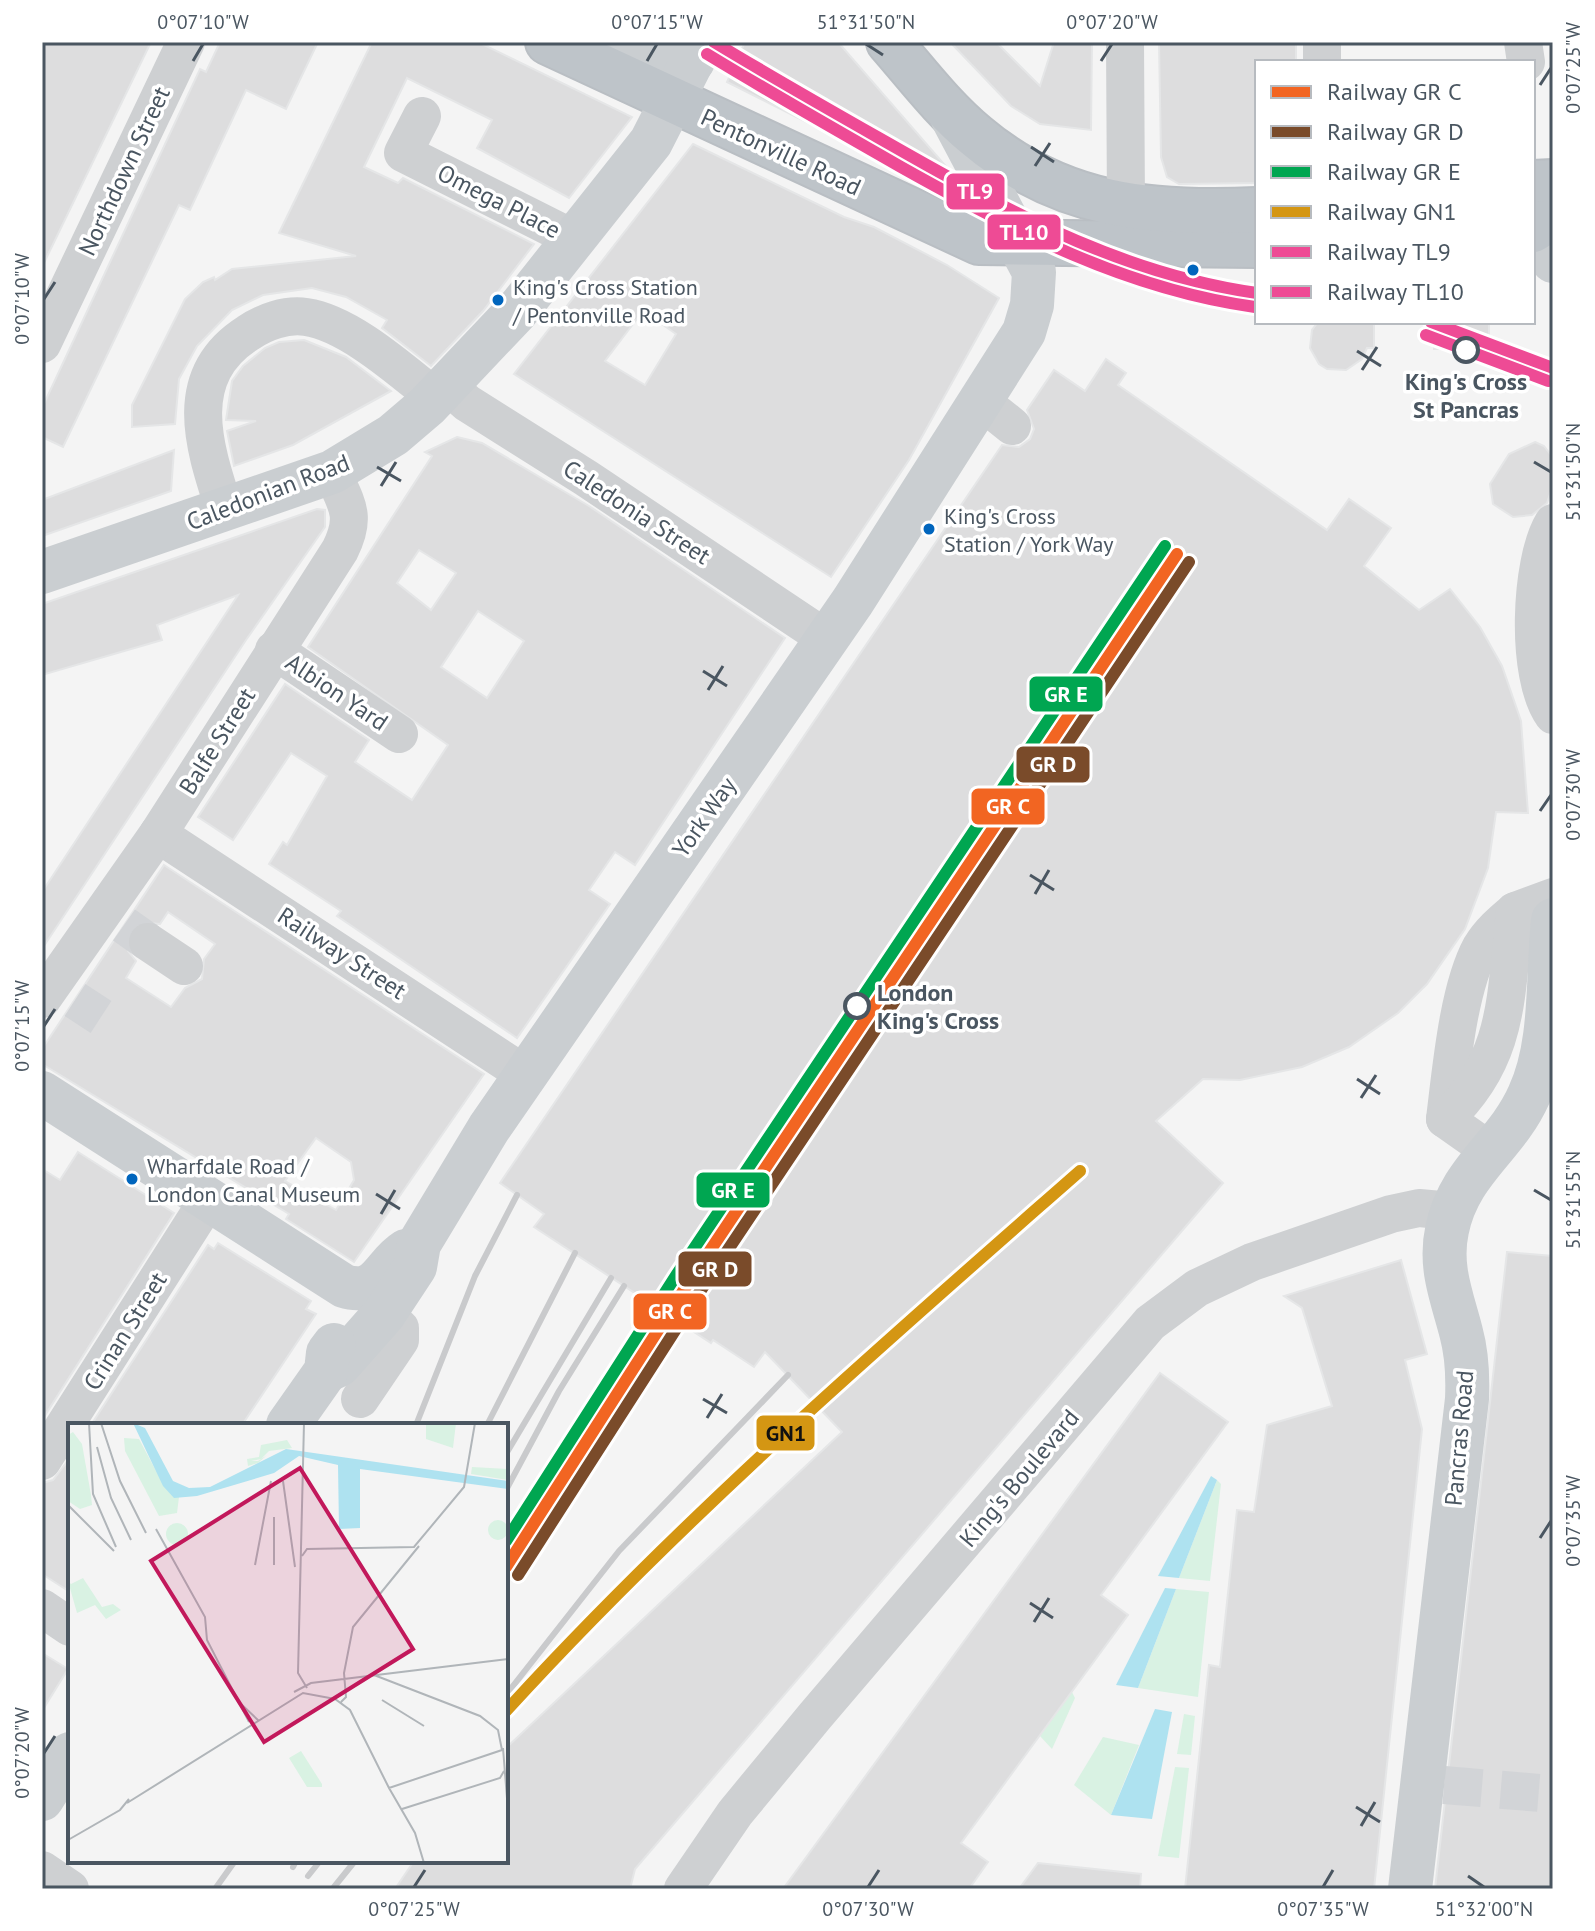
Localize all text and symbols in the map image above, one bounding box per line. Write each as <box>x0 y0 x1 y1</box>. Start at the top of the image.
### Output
text: 0°07'10"W <box>157 9 249 35</box>
text: 0°07'15"W <box>611 9 703 35</box>
text: 51°31'50"N <box>817 9 915 35</box>
text: 0°07'20"W <box>1066 9 1158 35</box>
text: 0°07'25"W <box>1560 22 1586 114</box>
legend <box>1255 60 1535 324</box>
text: Railway GR C <box>1327 76 1462 107</box>
street label: Northdown Street <box>71 81 177 261</box>
street label: Pentonville Road <box>696 101 866 203</box>
text: Railway GR D <box>1327 116 1464 147</box>
text: Railway GR E <box>1327 156 1461 187</box>
street label: Omega Place <box>432 157 566 245</box>
line badge: TL9 <box>945 172 1006 211</box>
text: TL9 <box>957 177 993 205</box>
text: Railway GN1 <box>1327 196 1457 227</box>
line badge: TL10 <box>986 213 1062 251</box>
text: TL10 <box>1000 218 1048 246</box>
text: Railway TL9 <box>1327 236 1451 267</box>
text: 0°07'10"W <box>9 253 35 345</box>
unlabelled marker <box>1185 262 1201 278</box>
place label: King's Cross Station / Pentonville Road <box>512 273 698 329</box>
text: Railway TL10 <box>1327 276 1464 307</box>
marker: King's Cross Station / Pentonville Road <box>490 292 506 308</box>
marker: King's Cross St Pancras <box>1453 337 1479 363</box>
place label: King's Cross St Pancras <box>1405 366 1527 425</box>
text: 51°31'50"N <box>1560 423 1586 521</box>
street label: Caledonian Road <box>182 447 354 537</box>
street label: Caledonia Street <box>558 453 716 571</box>
place label: King's Cross Station / York Way <box>944 502 1114 558</box>
marker: King's Cross Station / York Way <box>921 521 937 537</box>
street label: Albion Yard <box>280 647 394 737</box>
line badge: GR E <box>1028 675 1104 713</box>
text: GR E <box>1044 680 1088 708</box>
street label: Balfe Street <box>172 682 262 800</box>
line badge: GR D <box>1015 745 1091 784</box>
text: 0°07'30"W <box>1560 749 1586 841</box>
text: GR D <box>1030 750 1076 778</box>
street label: York Way <box>665 771 743 863</box>
line badge: GR C <box>970 787 1046 826</box>
text: GR C <box>986 792 1030 820</box>
street label: Railway Street <box>272 900 412 1006</box>
place label: London King's Cross <box>877 977 999 1036</box>
text: 0°07'15"W <box>9 980 35 1072</box>
marker: London King's Cross <box>844 993 870 1019</box>
text: 51°31'55"N <box>1560 1151 1586 1249</box>
place label: Wharfdale Road / London Canal Museum <box>147 1152 360 1208</box>
marker: Wharfdale Road / London Canal Museum <box>124 1171 140 1187</box>
line badge: GR E <box>695 1171 771 1209</box>
text: GR E <box>711 1176 755 1204</box>
line badge: GR D <box>677 1250 753 1288</box>
text: GR D <box>692 1255 738 1283</box>
street label: Crinan Street <box>76 1266 174 1396</box>
line badge: GR C <box>632 1292 708 1331</box>
text: GR C <box>648 1297 692 1325</box>
street label: Pancras Road <box>1438 1369 1480 1507</box>
street label: King's Boulevard <box>952 1403 1086 1553</box>
line badge: GN1 <box>755 1414 816 1452</box>
text: GN1 <box>766 1419 806 1447</box>
inset map <box>68 1423 508 1863</box>
text: 0°07'35"W <box>1560 1475 1586 1567</box>
text: 0°07'20"W <box>9 1707 35 1799</box>
text: 0°07'25"W <box>368 1896 460 1922</box>
text: 0°07'30"W <box>822 1896 914 1922</box>
text: 0°07'35"W <box>1277 1896 1369 1922</box>
text: 51°32'00"N <box>1435 1896 1533 1922</box>

